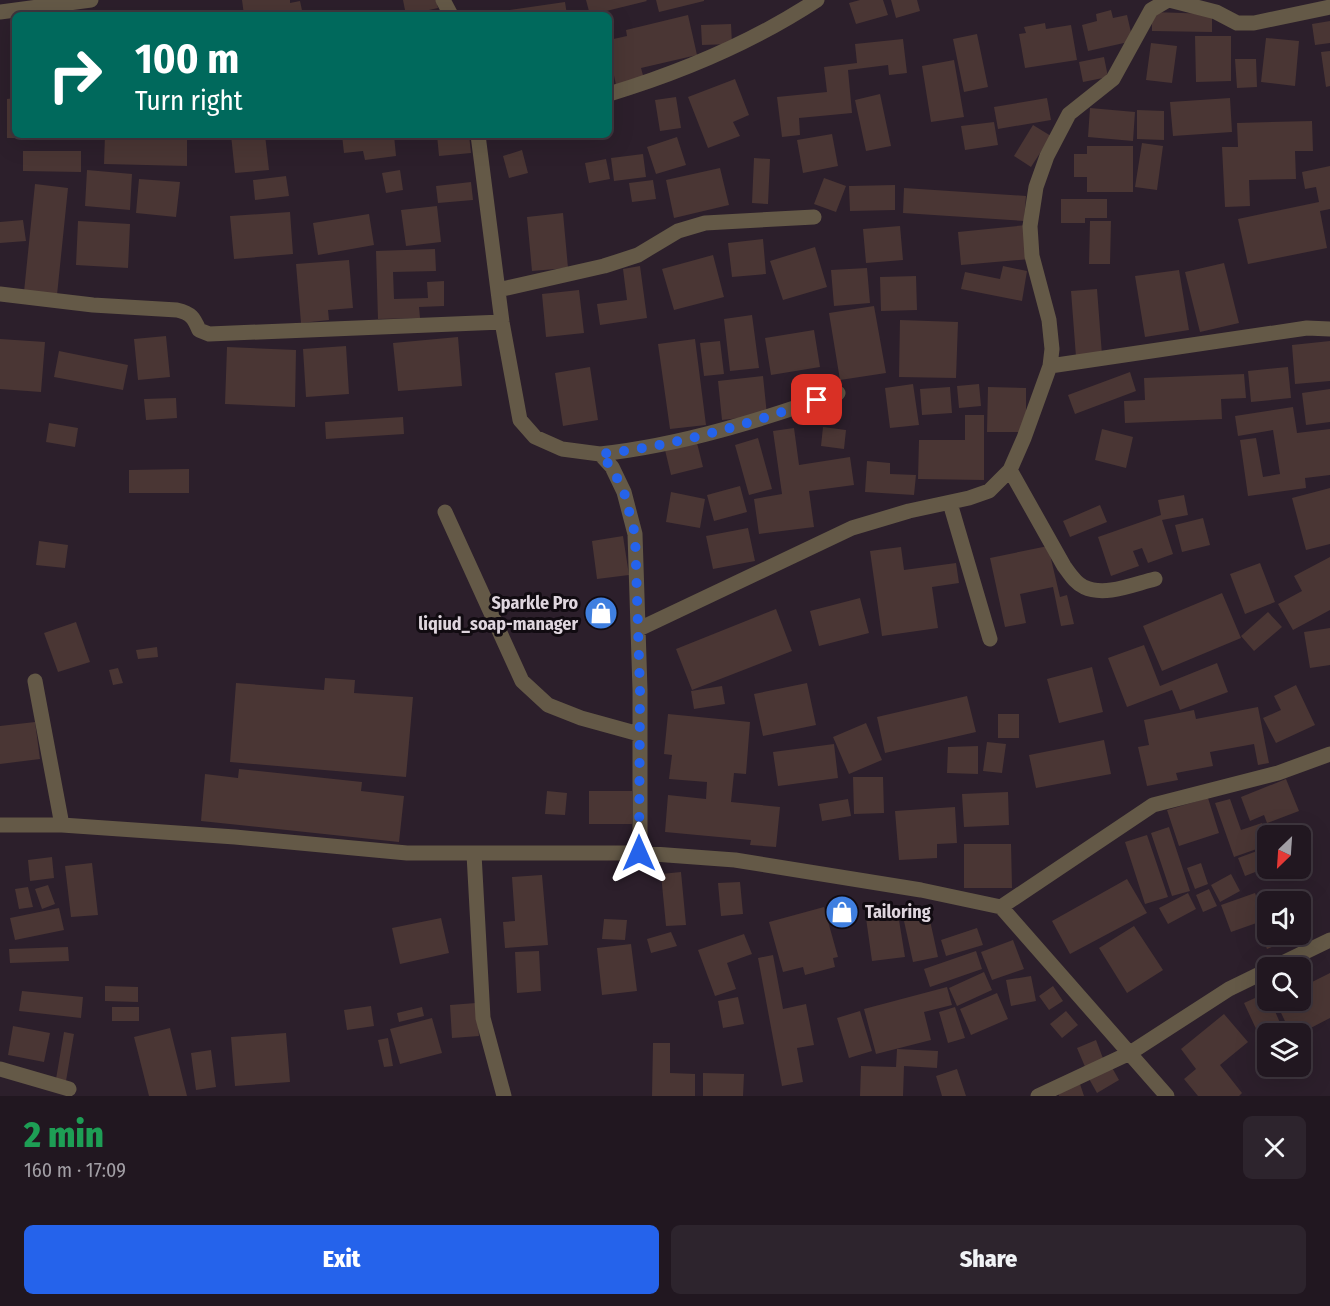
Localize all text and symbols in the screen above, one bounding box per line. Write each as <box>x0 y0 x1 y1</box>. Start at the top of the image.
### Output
text: 100 m <box>135 34 239 84</box>
icon: right <box>36 36 114 114</box>
text: Turn right <box>135 85 243 117</box>
pin <box>791 374 842 425</box>
icon: arrive <box>800 383 833 416</box>
place label: Sparkle Pro liqiud_soap-manager <box>418 592 578 635</box>
shop icon: Sparkle Pro liqiud_soap-manager <box>583 595 619 631</box>
position arrow <box>607 821 671 885</box>
north arrow <box>1257 825 1311 879</box>
map controls <box>1257 825 1311 1077</box>
button: sound <box>1257 891 1311 945</box>
shop icon: Tailoring <box>824 894 860 930</box>
place label: Tailoring <box>865 901 931 923</box>
button: search <box>1257 957 1311 1011</box>
button: layers <box>1257 1023 1311 1077</box>
text: 2 min <box>24 1113 104 1157</box>
button: close <box>1243 1116 1306 1179</box>
text: 160 m · 17:09 <box>24 1158 126 1182</box>
button: Exit <box>24 1225 659 1294</box>
button: Share <box>671 1225 1306 1294</box>

